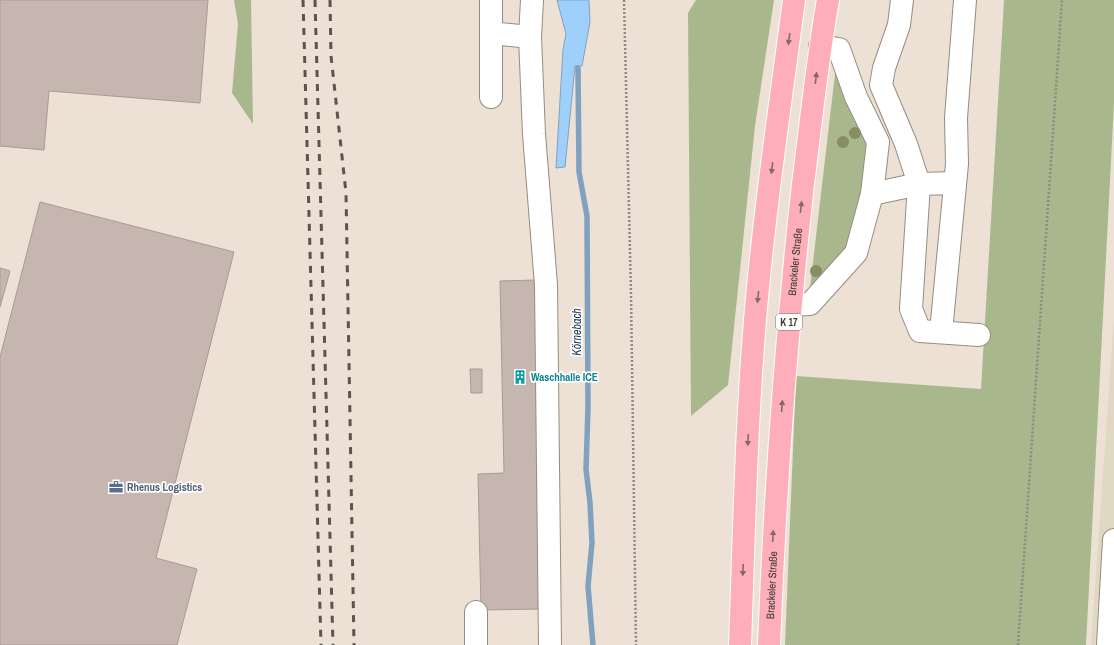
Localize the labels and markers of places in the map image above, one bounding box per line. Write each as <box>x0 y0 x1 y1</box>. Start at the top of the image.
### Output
building icon: Waschhalle ICE <box>512 369 528 385</box>
place label: Waschhalle ICE <box>531 370 598 384</box>
office icon: Rhenus Logistics <box>108 479 124 495</box>
place label: Rhenus Logistics <box>127 480 202 494</box>

